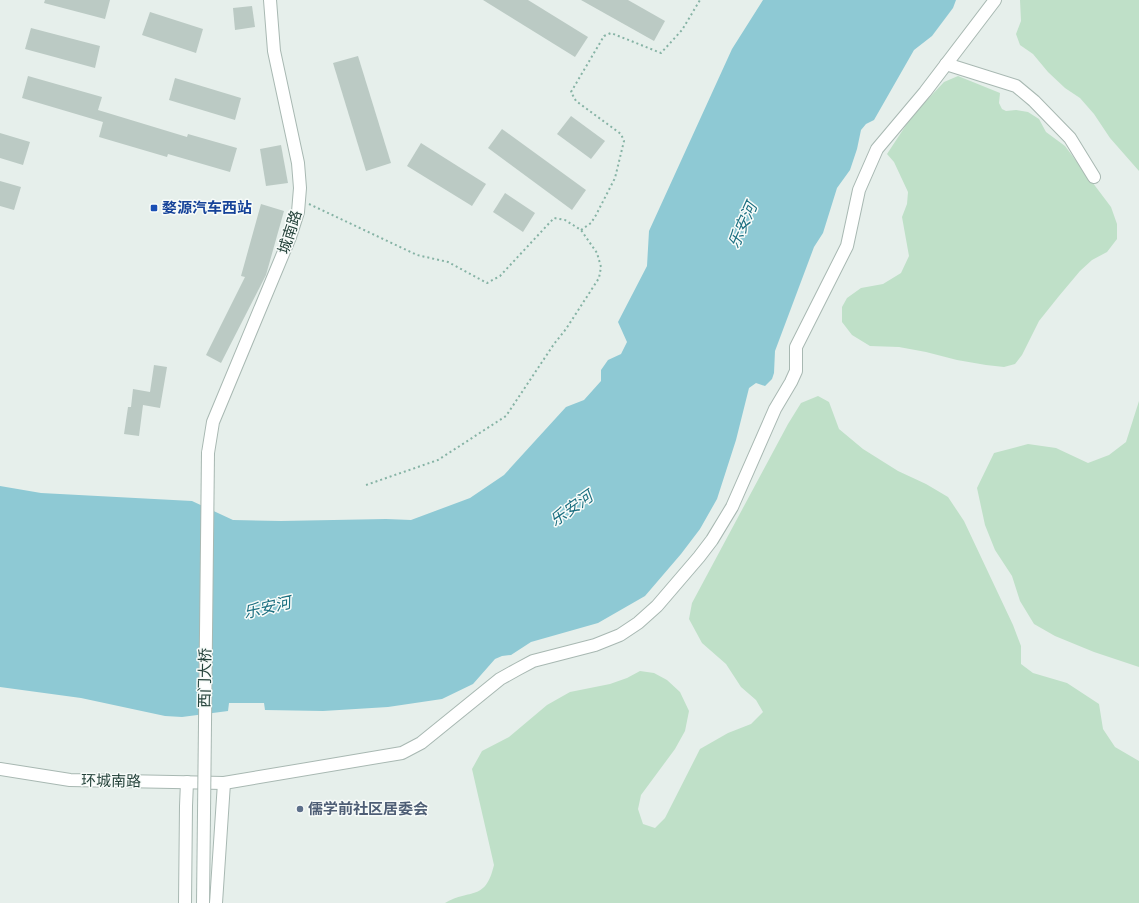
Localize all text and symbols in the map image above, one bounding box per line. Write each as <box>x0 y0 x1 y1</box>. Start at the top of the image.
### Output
water label: 乐安河 <box>723 196 761 251</box>
place label: 婺源汽车西站 <box>162 198 252 216</box>
marker: 婺源汽车西站 <box>149 203 159 213</box>
street label: 城南路 <box>274 208 305 256</box>
water label: 乐安河 <box>546 484 598 529</box>
water label: 乐安河 <box>241 591 295 621</box>
street label: 西门大桥 <box>194 648 214 708</box>
street label: 环城南路 <box>81 770 141 790</box>
place label: 儒学前社区居委会 <box>308 799 428 817</box>
marker: 儒学前社区居委会 <box>295 804 305 814</box>

